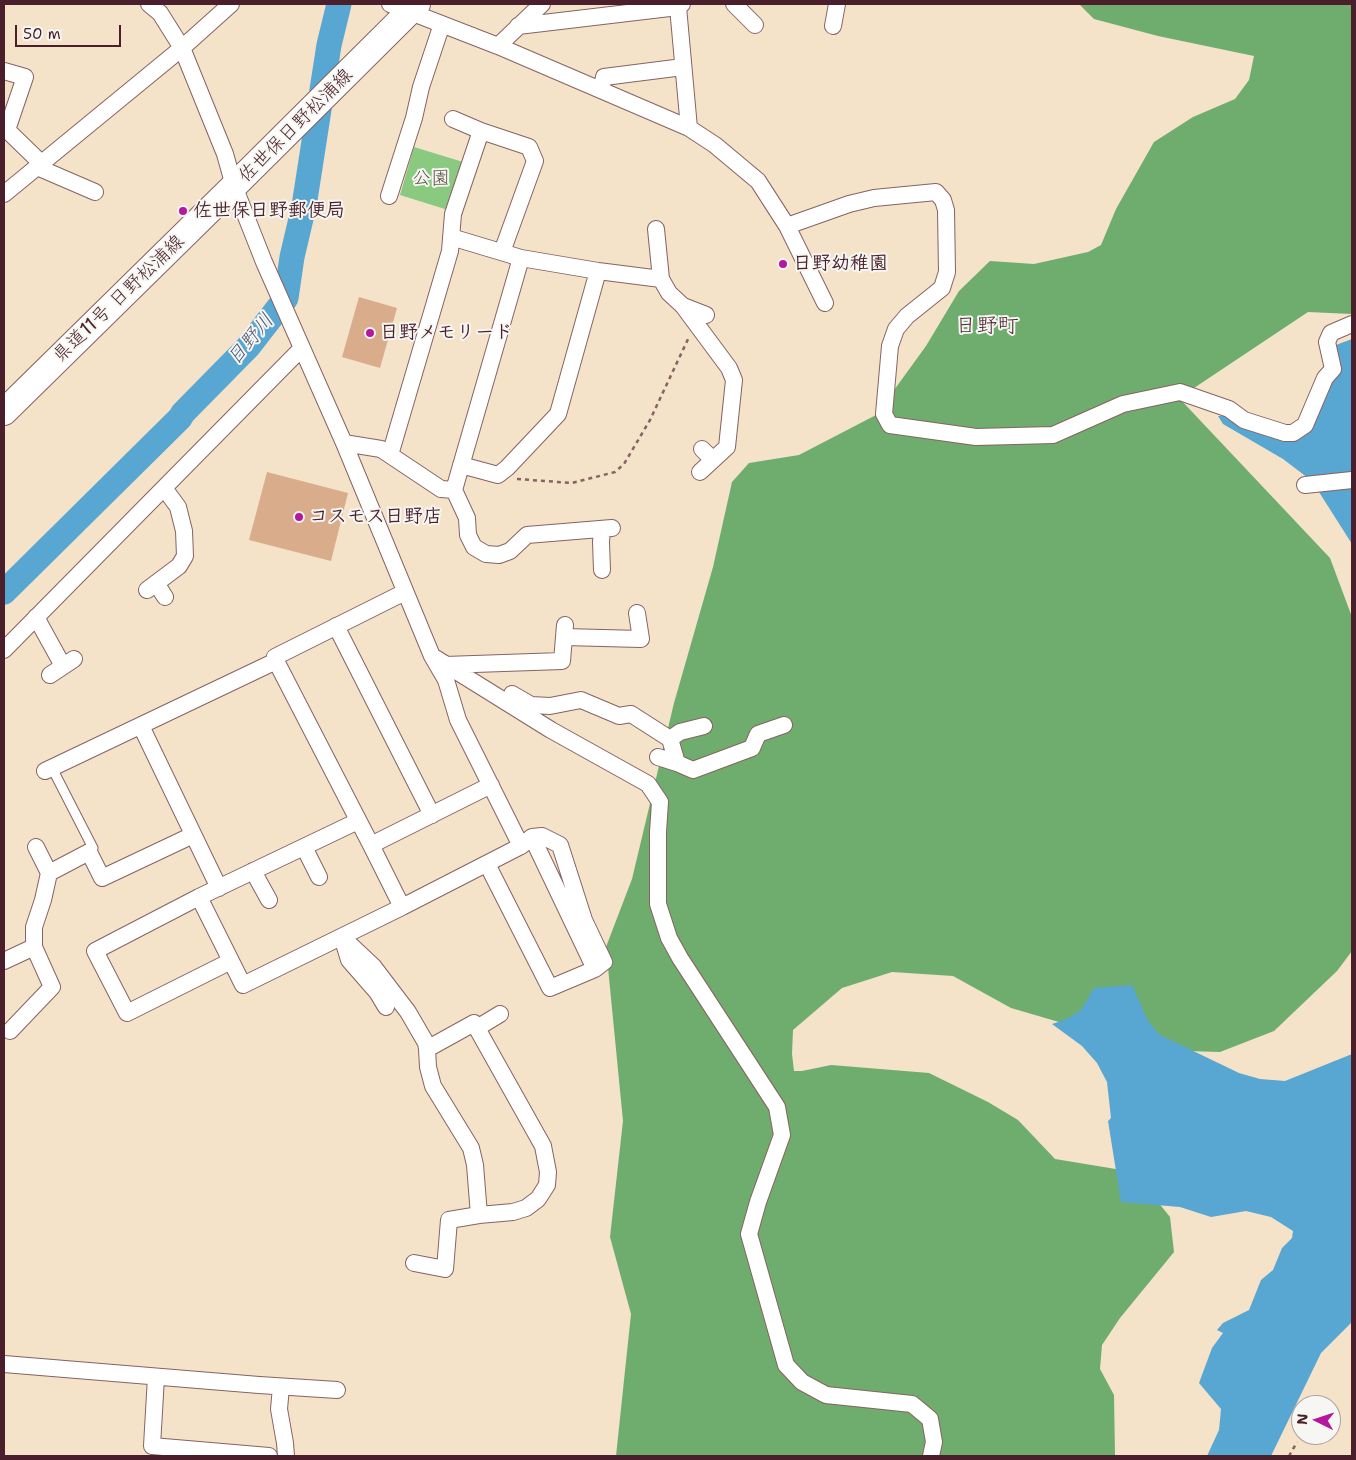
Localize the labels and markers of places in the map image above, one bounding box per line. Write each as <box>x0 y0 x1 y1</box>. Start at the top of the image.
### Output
place label: 佐世保日野郵便局 <box>193 200 345 222</box>
marker: 佐世保日野郵便局 <box>177 205 189 217</box>
place label: 日野幼稚園 <box>793 253 888 275</box>
marker: 日野幼稚園 <box>777 258 789 270</box>
place label: 日野メモリード <box>380 322 513 344</box>
marker: 日野メモリード <box>364 327 376 339</box>
place label: コスモス日野店 <box>309 506 442 528</box>
marker: コスモス日野店 <box>293 511 305 523</box>

